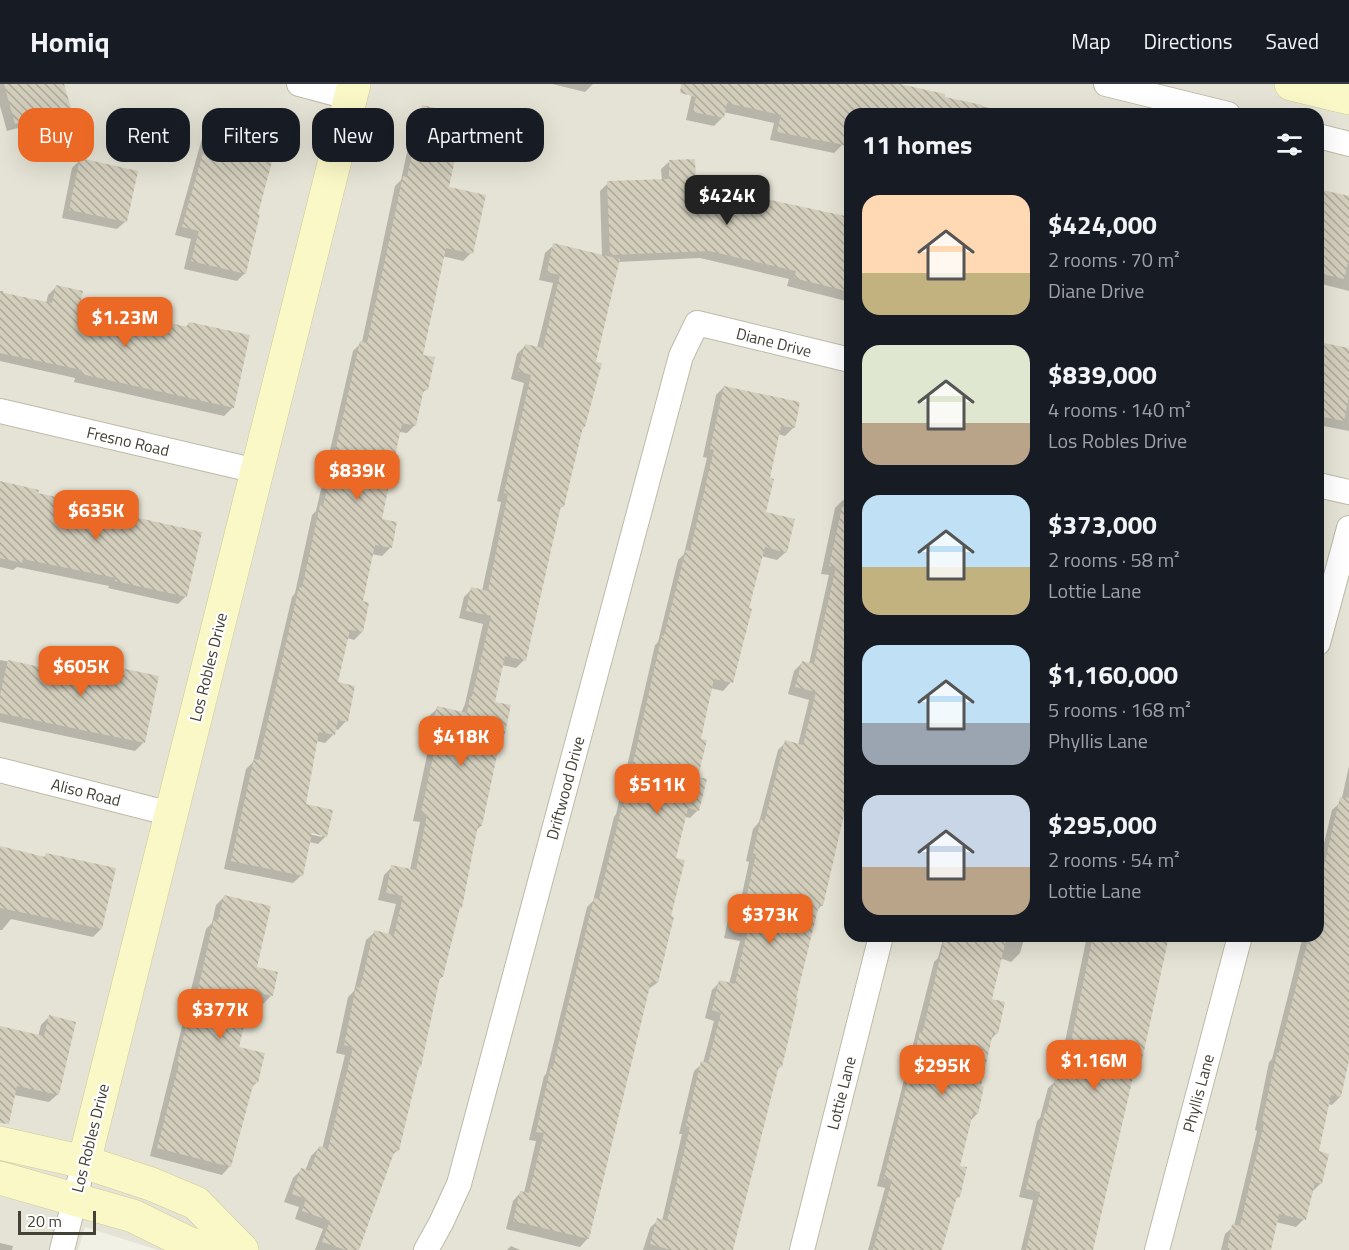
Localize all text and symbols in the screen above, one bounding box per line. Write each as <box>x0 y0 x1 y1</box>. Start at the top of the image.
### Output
text: Homiq <box>30 20 110 63</box>
text: Map <box>1071 25 1111 57</box>
text: Directions <box>1144 25 1233 57</box>
text: Saved <box>1266 25 1319 57</box>
chip: Buy <box>18 108 94 162</box>
chip: Rent <box>106 108 190 162</box>
chip: Filters <box>202 108 300 162</box>
chip: New <box>312 108 394 162</box>
chip: Apartment <box>406 108 544 162</box>
text: 11 homes <box>862 125 972 164</box>
icon: filters <box>1273 128 1306 161</box>
pin: $424K <box>685 175 769 226</box>
text: $424K <box>699 179 755 210</box>
text: $424,000 <box>1048 205 1157 244</box>
icon: home <box>910 219 982 291</box>
text: 2 rooms · 70 m² <box>1048 244 1180 275</box>
text: Diane Drive <box>1048 275 1144 306</box>
pin: $1.23M <box>76 297 174 348</box>
text: $1.23M <box>91 301 159 332</box>
street label: Diane Drive <box>734 321 814 363</box>
text: $839,000 <box>1048 355 1157 394</box>
icon: home <box>910 369 982 441</box>
text: 4 rooms · 140 m² <box>1048 394 1191 425</box>
street label: Fresno Road <box>84 420 172 462</box>
text: Los Robles Drive <box>1048 425 1187 456</box>
pin: $839K <box>315 450 399 501</box>
text: $839K <box>329 454 385 485</box>
pin: $635K <box>54 490 138 541</box>
text: $635K <box>68 494 124 525</box>
text: $373,000 <box>1048 505 1157 544</box>
icon: home <box>910 519 982 591</box>
text: 2 rooms · 58 m² <box>1048 544 1180 575</box>
text: Lottie Lane <box>1048 575 1141 606</box>
street label: Los Robles Drive <box>183 610 233 724</box>
pin: $605K <box>39 646 123 697</box>
text: $605K <box>53 650 109 681</box>
text: $1,160,000 <box>1048 655 1178 694</box>
icon: home <box>910 669 982 741</box>
text: 5 rooms · 168 m² <box>1048 694 1191 725</box>
pin: $418K <box>419 716 503 767</box>
text: $418K <box>433 720 489 751</box>
text: Phyllis Lane <box>1048 725 1148 756</box>
street label: Driftwood Drive <box>540 734 590 842</box>
pin: $511K <box>615 764 699 815</box>
text: $511K <box>629 768 685 799</box>
street label: Aliso Road <box>49 772 123 812</box>
text: $295,000 <box>1048 805 1157 844</box>
icon: home <box>910 819 982 891</box>
text: 2 rooms · 54 m² <box>1048 844 1180 875</box>
text: Lottie Lane <box>1048 875 1141 906</box>
pin: $373K <box>728 894 812 945</box>
text: $373K <box>742 898 798 929</box>
pin: $377K <box>178 989 262 1040</box>
text: $377K <box>192 993 248 1024</box>
pin: $1.16M <box>1045 1040 1143 1091</box>
text: $1.16M <box>1060 1044 1128 1075</box>
pin: $295K <box>900 1045 984 1096</box>
text: $295K <box>914 1049 970 1080</box>
street label: Phyllis Lane <box>1176 1051 1220 1135</box>
street label: Lottie Lane <box>820 1054 862 1132</box>
street label: Los Robles Drive <box>65 1081 115 1195</box>
scale bar <box>18 1208 96 1236</box>
text: 20 m <box>27 1209 62 1233</box>

